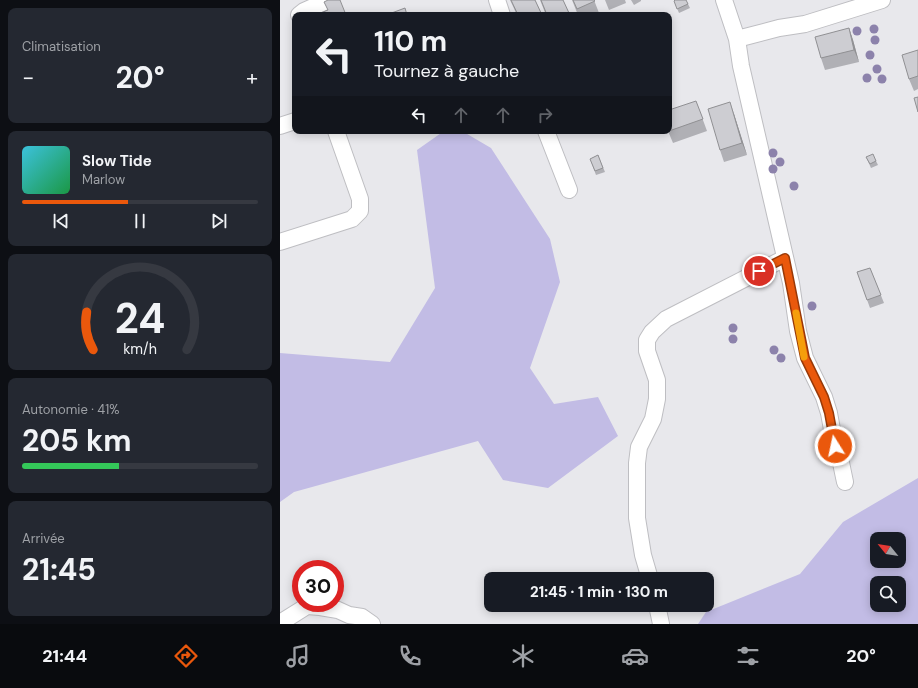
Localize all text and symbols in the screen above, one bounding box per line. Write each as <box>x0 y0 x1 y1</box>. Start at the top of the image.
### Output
text: 110 m <box>374 23 447 60</box>
icon: left <box>308 28 360 80</box>
text: Climatisation <box>22 38 101 55</box>
text: 20° <box>115 58 165 97</box>
text: Tournez à gauche <box>374 59 519 83</box>
text: − <box>22 63 34 92</box>
text: + <box>246 63 258 92</box>
icon: left <box>408 104 430 126</box>
icon: ahead <box>450 104 472 126</box>
icon: ahead <box>492 104 514 126</box>
icon: right <box>534 104 556 126</box>
text: Slow Tide <box>82 151 152 171</box>
text: Marlow <box>82 171 125 188</box>
icon: previous <box>50 210 72 232</box>
icon: pause <box>129 210 151 232</box>
icon: next <box>208 210 230 232</box>
pin <box>742 254 776 288</box>
icon: arrive <box>748 260 770 282</box>
text: 24 <box>115 292 165 346</box>
text: km/h <box>123 340 157 358</box>
text: Autonomie · 41% <box>22 401 119 418</box>
text: 205 km <box>22 421 132 460</box>
position arrow <box>814 425 856 467</box>
text: Arrivée <box>22 530 65 547</box>
north arrow <box>870 532 906 568</box>
map controls <box>870 532 906 612</box>
text: 21:45 <box>22 550 96 589</box>
speed limit sign: 30 <box>292 560 344 612</box>
button: search <box>870 576 906 612</box>
text: 21:45 · 1 min · 130 m <box>530 582 668 602</box>
icon: directions <box>172 642 200 670</box>
icon: music <box>284 642 312 670</box>
icon: phone <box>396 642 424 670</box>
icon: climate <box>509 642 537 670</box>
icon: car <box>621 642 649 670</box>
icon: filters <box>734 642 762 670</box>
text: 21:44 <box>42 644 87 668</box>
text: 20° <box>846 644 876 668</box>

